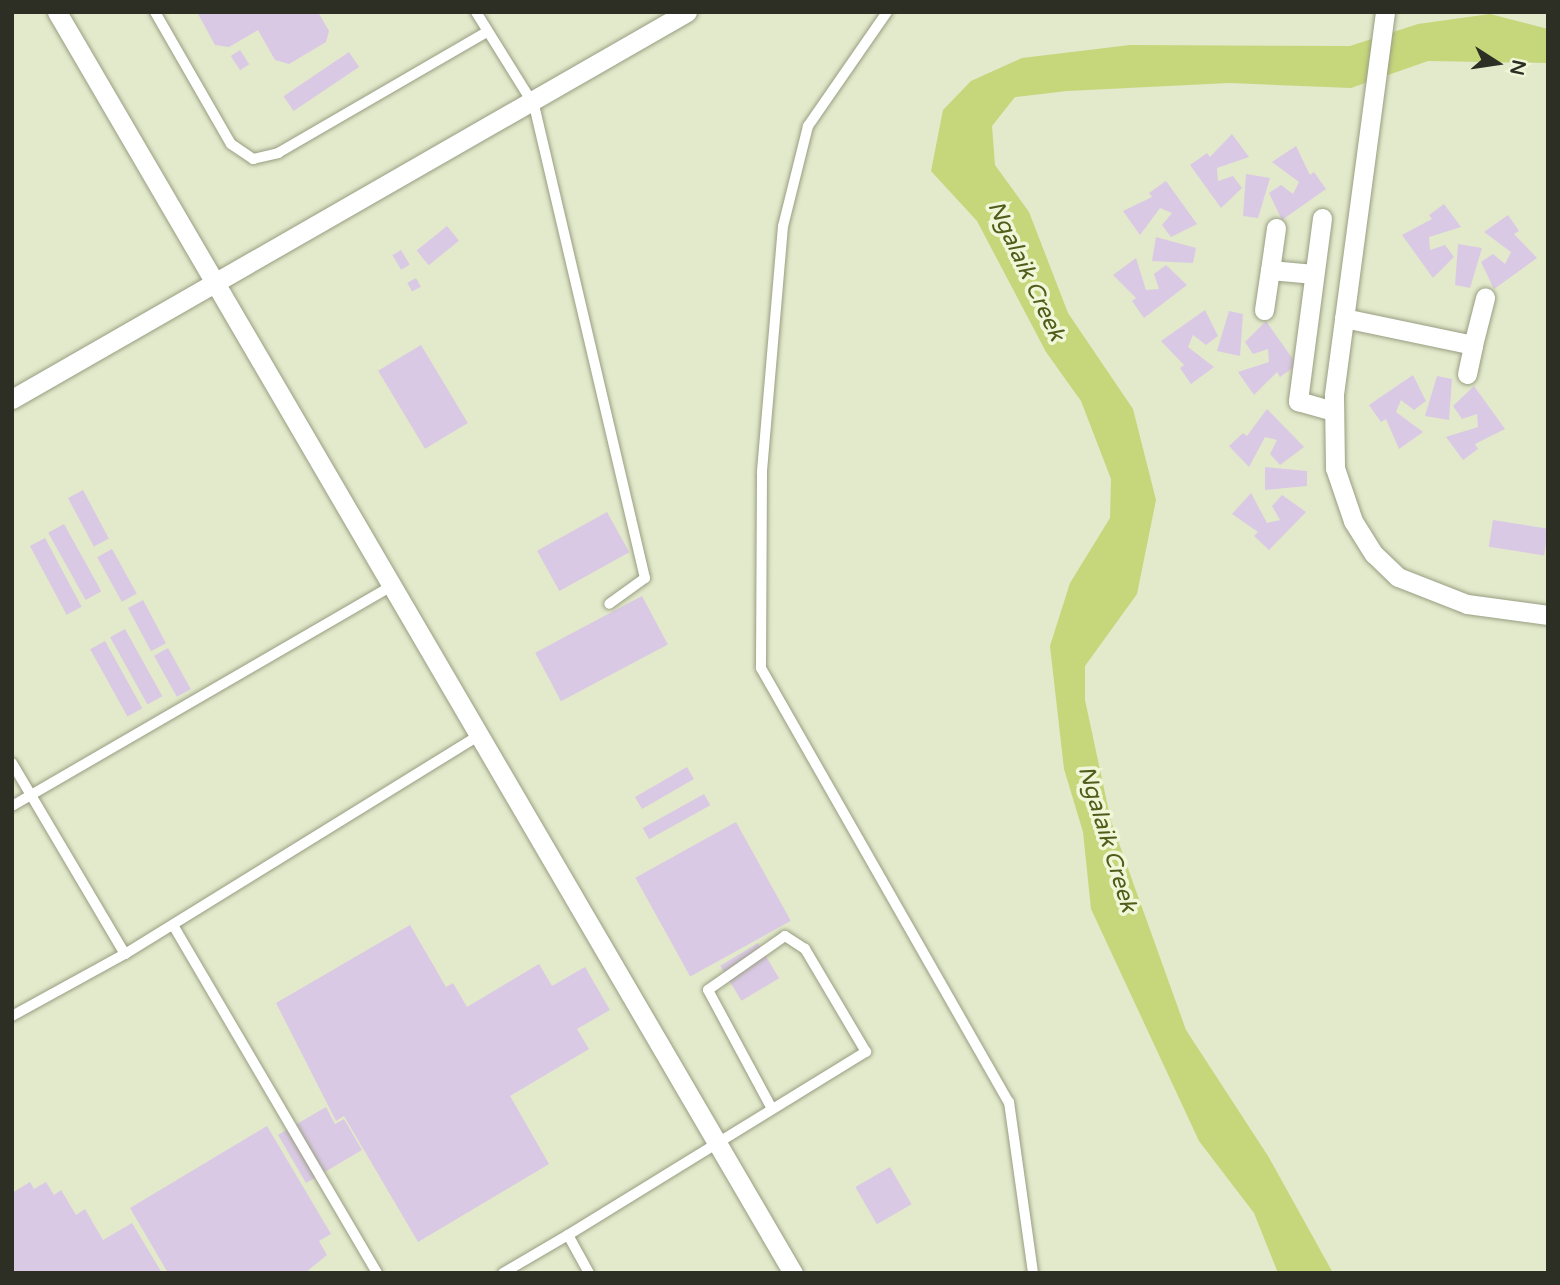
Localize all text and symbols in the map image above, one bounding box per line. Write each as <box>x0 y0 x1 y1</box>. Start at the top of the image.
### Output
north arrow <box>1462 28 1532 98</box>
text: N <box>1505 58 1530 77</box>
water label: Ngalaik Creek <box>982 197 1070 345</box>
water label: Ngalaik Creek <box>1072 763 1142 915</box>

